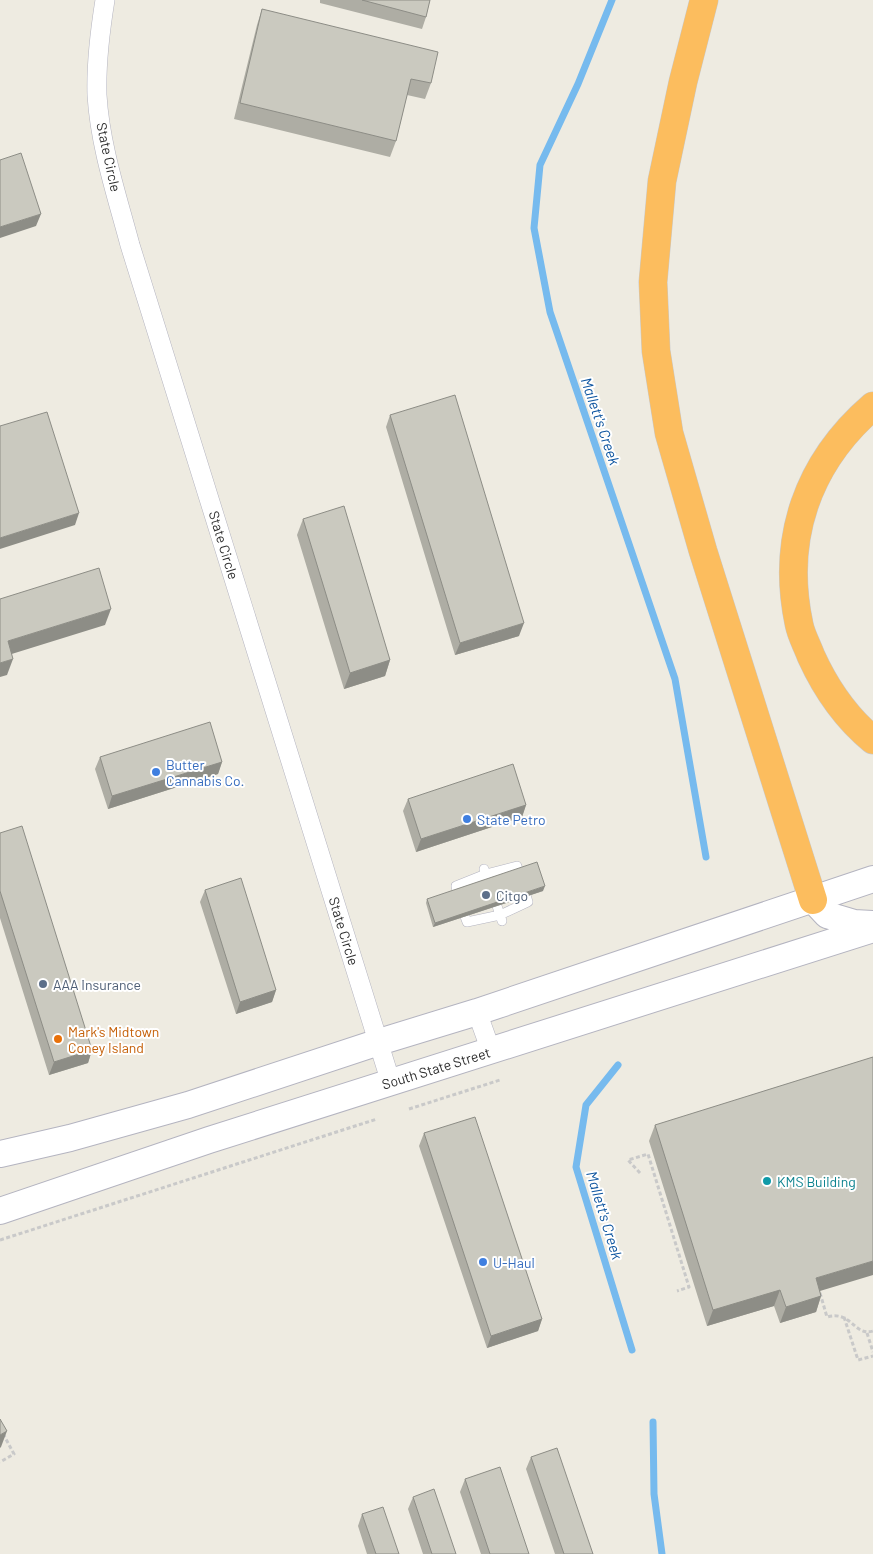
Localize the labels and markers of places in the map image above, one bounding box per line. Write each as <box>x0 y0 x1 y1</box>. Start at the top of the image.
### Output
place label: Butter Cannabis Co. <box>166 756 244 789</box>
marker: Butter Cannabis Co. <box>150 766 162 778</box>
place label: State Petro <box>477 811 546 828</box>
marker: State Petro <box>461 813 473 825</box>
place label: Citgo <box>496 887 528 904</box>
marker: Citgo <box>480 889 492 901</box>
place label: AAA Insurance <box>53 976 141 993</box>
marker: AAA Insurance <box>37 978 49 990</box>
place label: Mark's Midtown Coney Island <box>68 1023 159 1056</box>
marker: Mark's Midtown Coney Island <box>52 1033 64 1045</box>
place label: KMS Building <box>777 1173 856 1190</box>
marker: KMS Building <box>761 1175 773 1187</box>
place label: U-Haul <box>493 1254 535 1271</box>
marker: U-Haul <box>477 1256 489 1268</box>

